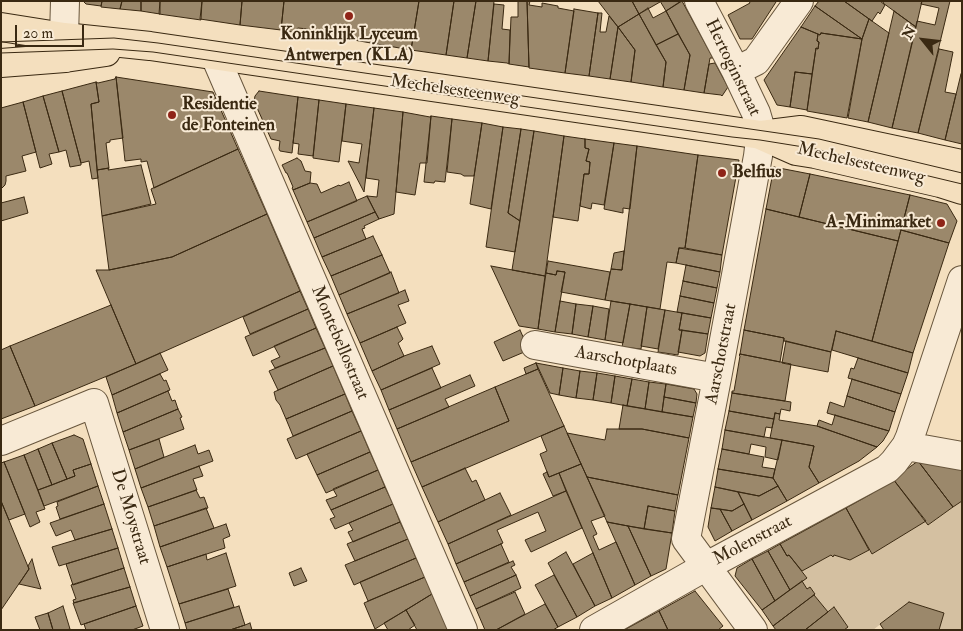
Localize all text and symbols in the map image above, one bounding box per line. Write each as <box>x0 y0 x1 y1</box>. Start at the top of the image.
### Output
marker: Koninklijk Lyceum Antwerpen (KLA) <box>343 10 355 22</box>
scale bar <box>18 15 86 47</box>
north arrow <box>898 15 948 65</box>
street label: Hertoginstraat <box>699 16 765 120</box>
text: N <box>899 23 920 42</box>
text: 20 m <box>23 24 53 43</box>
place label: Koninklijk Lyceum Antwerpen (KLA) <box>280 24 418 66</box>
street label: Mechelsesteenweg <box>389 71 521 111</box>
place label: Residentie de Fonteinen <box>182 94 275 136</box>
marker: Residentie de Fonteinen <box>166 109 178 121</box>
street label: Mechelsesteenweg <box>795 139 927 189</box>
place label: Belfius <box>732 162 781 184</box>
marker: Belfius <box>716 167 728 179</box>
place label: A-Minimarket <box>826 212 931 234</box>
marker: A-Minimarket <box>935 217 947 229</box>
street label: Montebellostraat <box>305 283 373 403</box>
street label: Aarschotstraat <box>702 302 742 406</box>
street label: Aarschotplaats <box>573 342 679 382</box>
street label: De Moystraat <box>105 467 155 567</box>
street label: Molenstraat <box>710 511 796 571</box>

